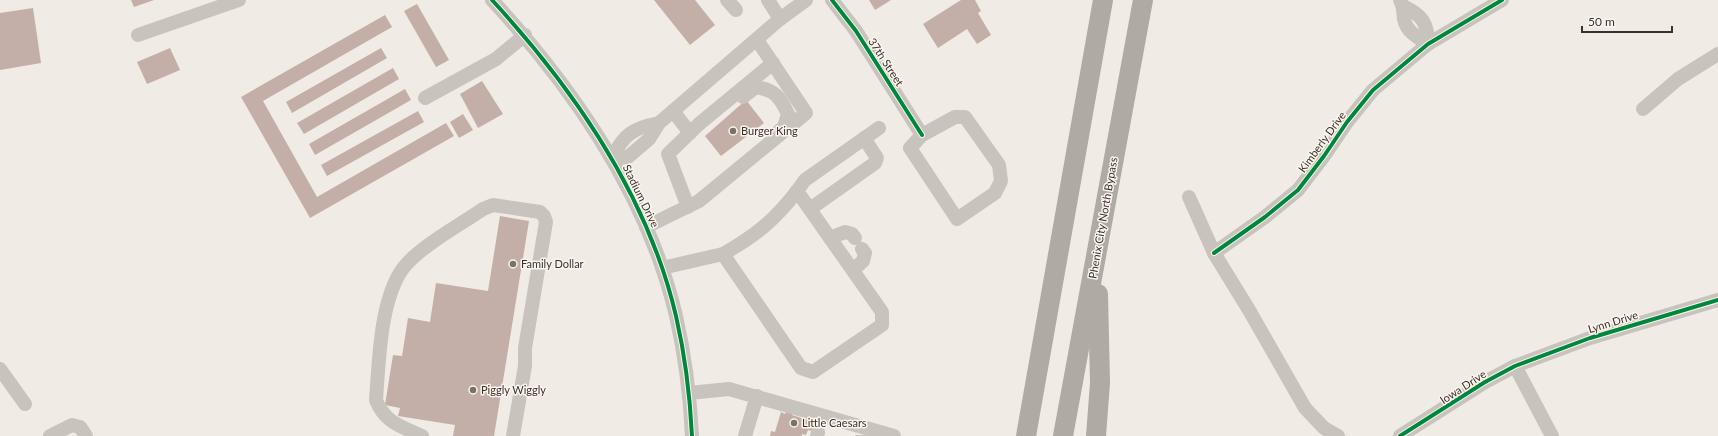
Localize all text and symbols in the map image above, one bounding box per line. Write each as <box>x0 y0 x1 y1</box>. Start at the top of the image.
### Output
scale bar <box>1582 8 1672 34</box>
text: 50 m <box>1588 14 1615 29</box>
street label: 37th Street <box>866 35 907 88</box>
street label: Kimberly Drive <box>1295 109 1348 175</box>
place label: Burger King <box>741 124 798 137</box>
marker: Burger King <box>728 126 738 136</box>
street label: Phenix City North Bypass <box>1085 156 1120 280</box>
street label: Stadium Drive <box>621 162 662 229</box>
place label: Family Dollar <box>521 257 584 270</box>
marker: Family Dollar <box>508 259 518 269</box>
street label: Lynn Drive <box>1586 308 1640 335</box>
street label: Iowa Drive <box>1437 367 1488 406</box>
place label: Piggly Wiggly <box>481 383 546 396</box>
marker: Piggly Wiggly <box>468 385 478 395</box>
place label: Little Caesars <box>802 416 867 429</box>
marker: Little Caesars <box>789 418 799 428</box>

